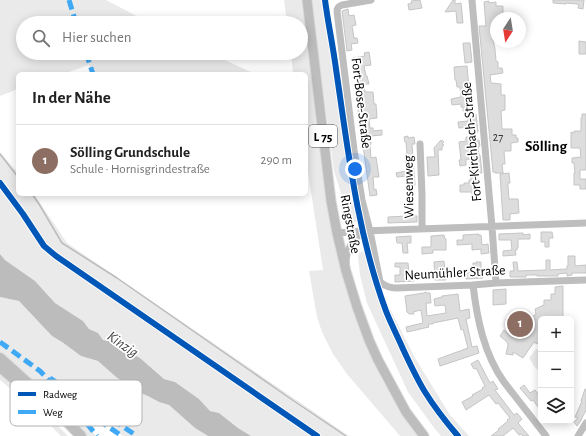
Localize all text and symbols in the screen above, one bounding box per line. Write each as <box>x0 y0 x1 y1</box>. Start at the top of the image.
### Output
north arrow <box>490 12 526 48</box>
search box <box>16 16 308 60</box>
icon: search <box>30 27 52 49</box>
text: Hier suchen <box>62 30 132 45</box>
street label: Fort-Bose-Straße <box>348 57 374 149</box>
street label: Fort-Kirchbach-Straße <box>460 82 484 202</box>
text: In der Nähe <box>32 89 111 106</box>
road number: L 75 <box>309 125 337 147</box>
house number: 27 <box>493 131 503 143</box>
district label: Sölling <box>525 139 567 154</box>
text: Sölling Grundschule <box>70 145 190 160</box>
text: 1 <box>43 154 47 167</box>
text: 290 m <box>261 154 292 167</box>
street label: Wiesenweg <box>401 155 417 219</box>
your location <box>345 159 365 179</box>
text: Schule · Hornisgrindestraße <box>70 163 210 176</box>
street label: Ringstraße <box>337 193 363 255</box>
street label: Neumühler Straße <box>404 263 506 283</box>
pin: 1 <box>507 309 533 339</box>
map controls <box>538 316 574 424</box>
button: + <box>538 316 574 352</box>
water label: Kinzig <box>104 328 141 360</box>
button: − <box>538 352 574 388</box>
legend <box>10 380 142 426</box>
button: layers <box>538 388 574 424</box>
text: Radweg <box>43 389 78 400</box>
text: Weg <box>43 407 63 418</box>

